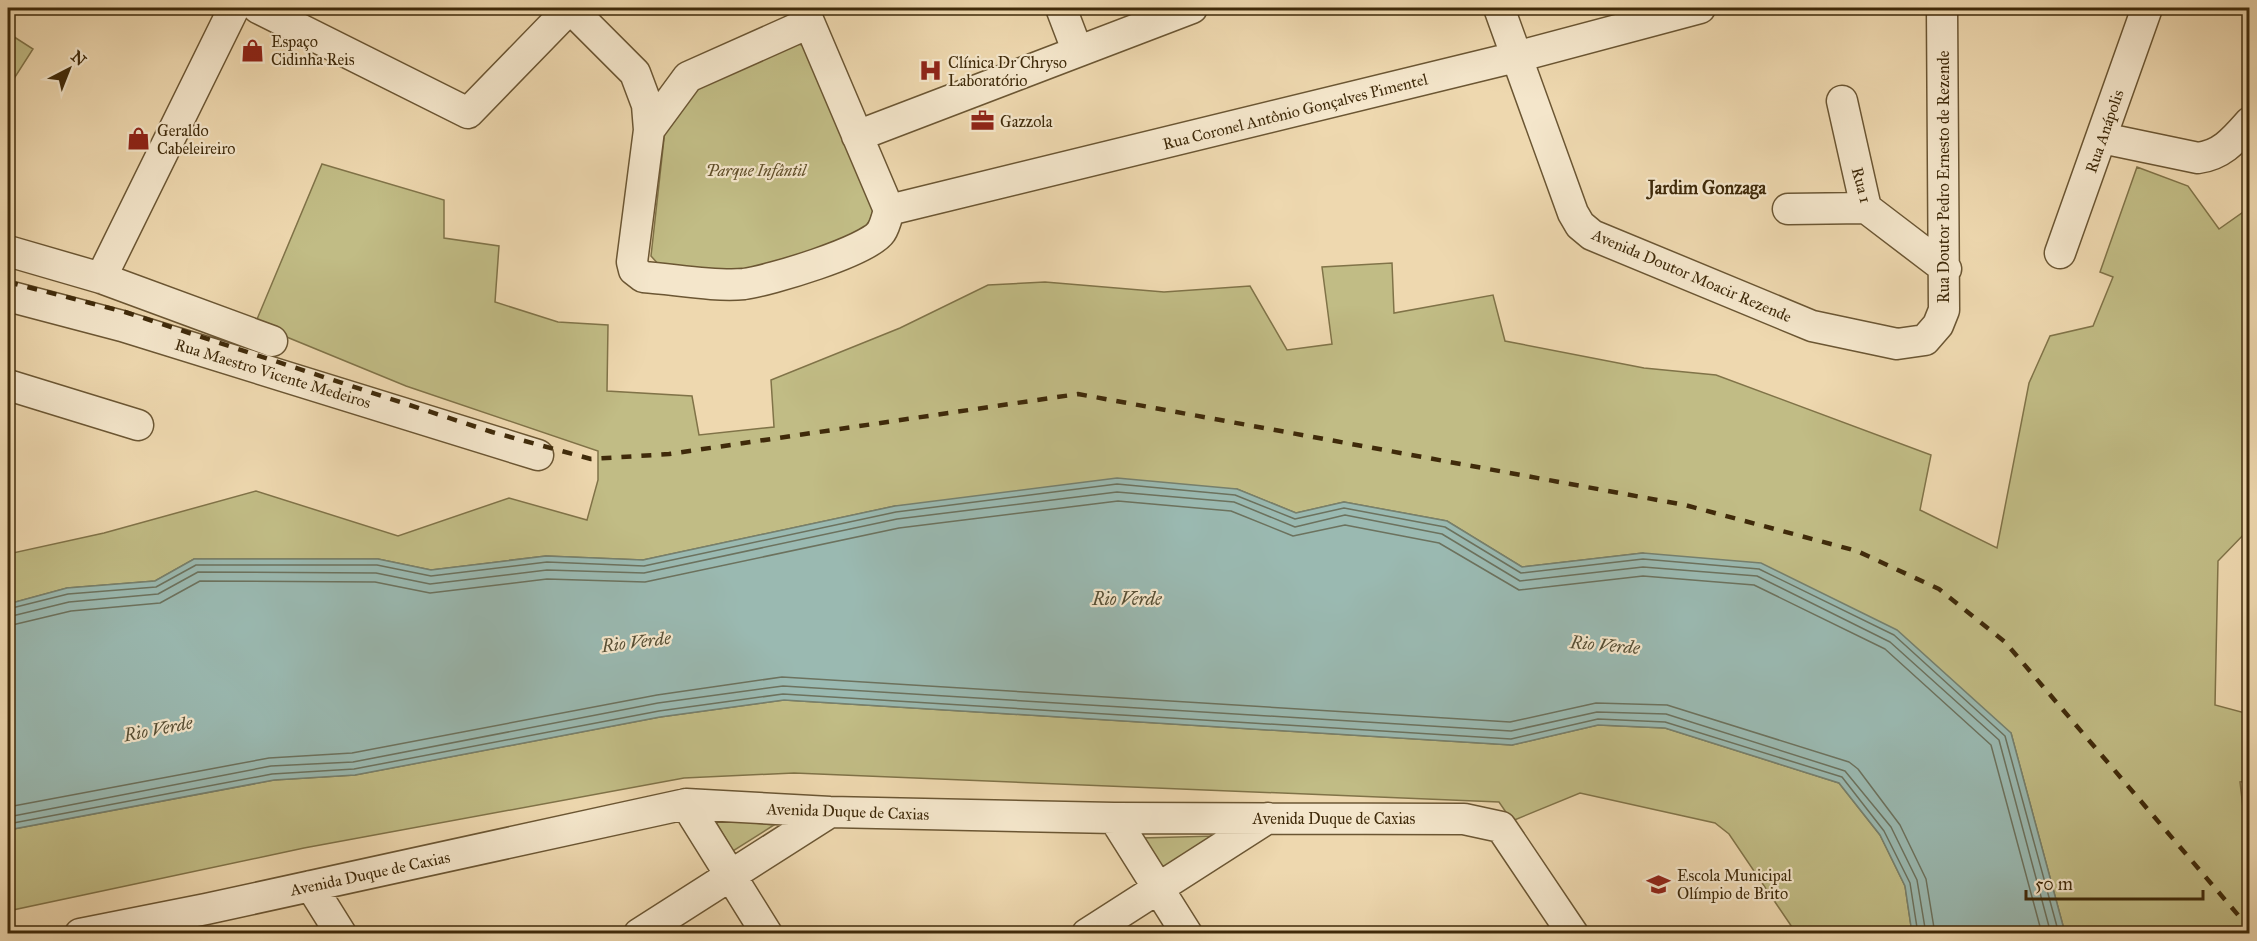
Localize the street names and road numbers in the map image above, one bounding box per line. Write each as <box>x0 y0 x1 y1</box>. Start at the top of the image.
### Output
street label: Rua Doutor Pedro Ernesto de Rezende <box>1934 50 1953 303</box>
street label: Rua Coronel Antônio Gonçalves Pimentel <box>1161 69 1430 154</box>
street label: Rua Anápolis <box>2081 87 2128 175</box>
street label: Rua 1 <box>1848 165 1875 205</box>
street label: Avenida Doutor Moacir Rezende <box>1588 224 1795 326</box>
street label: Rua Maestro Vicente Medeiros <box>173 335 373 412</box>
street label: Avenida Duque de Caxias <box>765 799 930 825</box>
street label: Avenida Duque de Caxias <box>1252 809 1416 829</box>
street label: Avenida Duque de Caxias <box>288 847 452 901</box>

